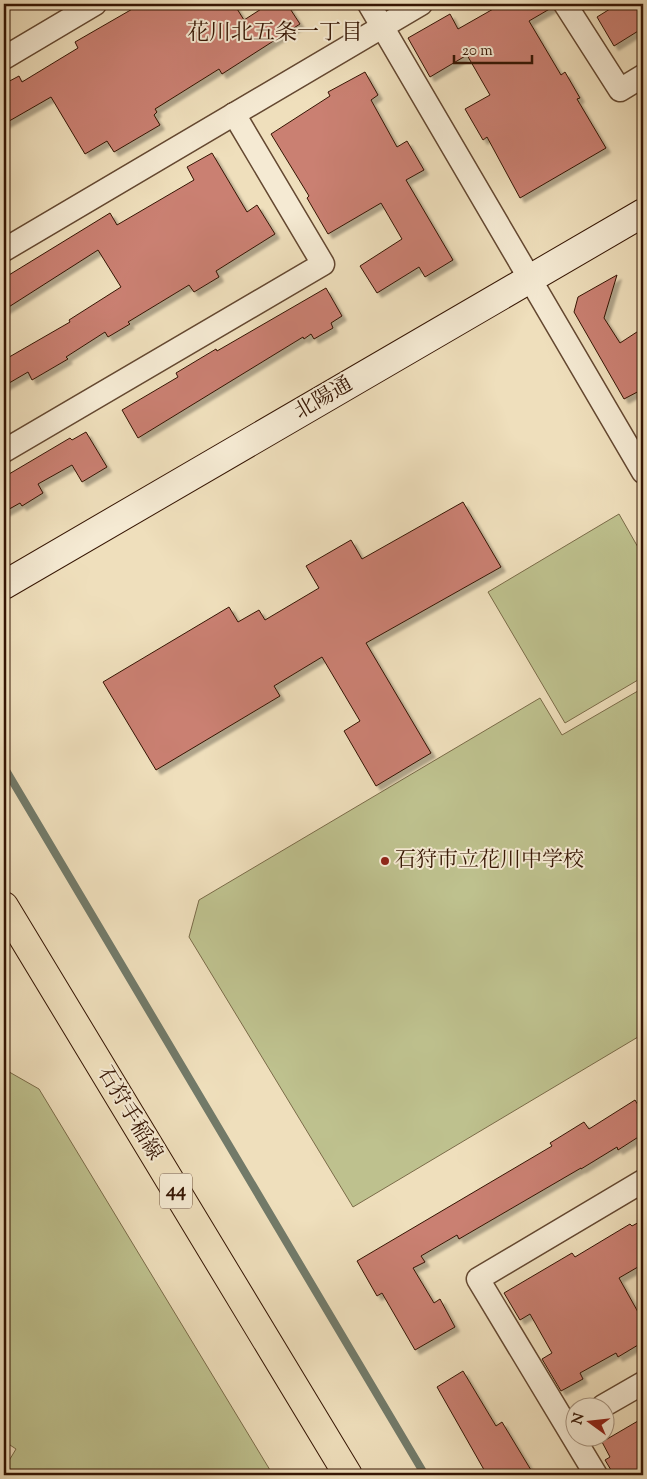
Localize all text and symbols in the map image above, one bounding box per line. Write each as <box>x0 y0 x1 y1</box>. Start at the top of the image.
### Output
district label: 花川北五条一丁目 <box>187 18 363 50</box>
scale bar <box>454 32 532 64</box>
text: 20 m <box>462 41 493 62</box>
street label: 北陽通 <box>289 370 359 428</box>
place label: 石狩市立花川中学校 <box>395 846 584 876</box>
marker: 石狩市立花川中学校 <box>379 855 391 867</box>
street label: 石狩手稲線 <box>89 1061 169 1167</box>
road number: 44 <box>160 1174 192 1208</box>
north arrow <box>564 1396 614 1446</box>
text: N <box>568 1411 590 1427</box>

